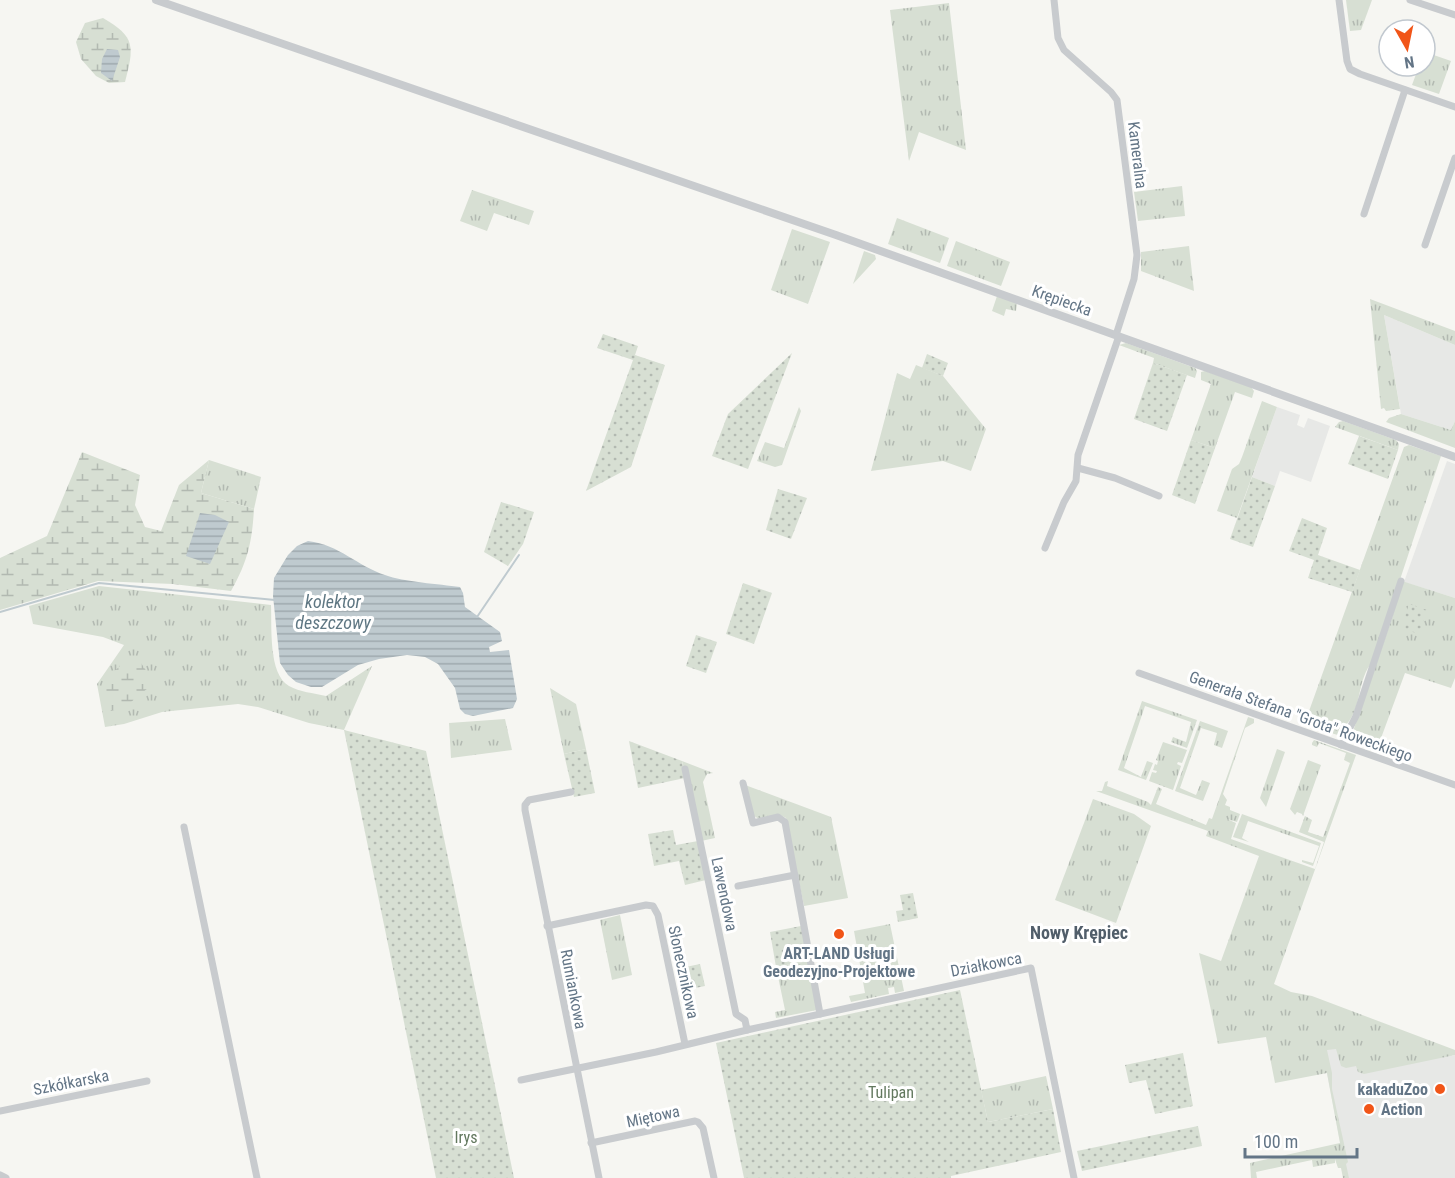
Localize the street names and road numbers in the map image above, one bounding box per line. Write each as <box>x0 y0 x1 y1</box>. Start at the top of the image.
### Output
street label: Kameralna <box>1124 121 1151 190</box>
street label: Krępiecka <box>1029 281 1094 320</box>
street label: Generała Stefana "Grota" Roweckiego <box>1187 667 1415 766</box>
street label: Lawendowa <box>707 855 742 933</box>
street label: Słonecznikowa <box>664 924 703 1020</box>
street label: Rumiankowa <box>556 948 591 1031</box>
street label: Działkowca <box>949 948 1023 981</box>
street label: Szkółkarska <box>32 1066 110 1099</box>
street label: Miętowa <box>625 1102 681 1131</box>

